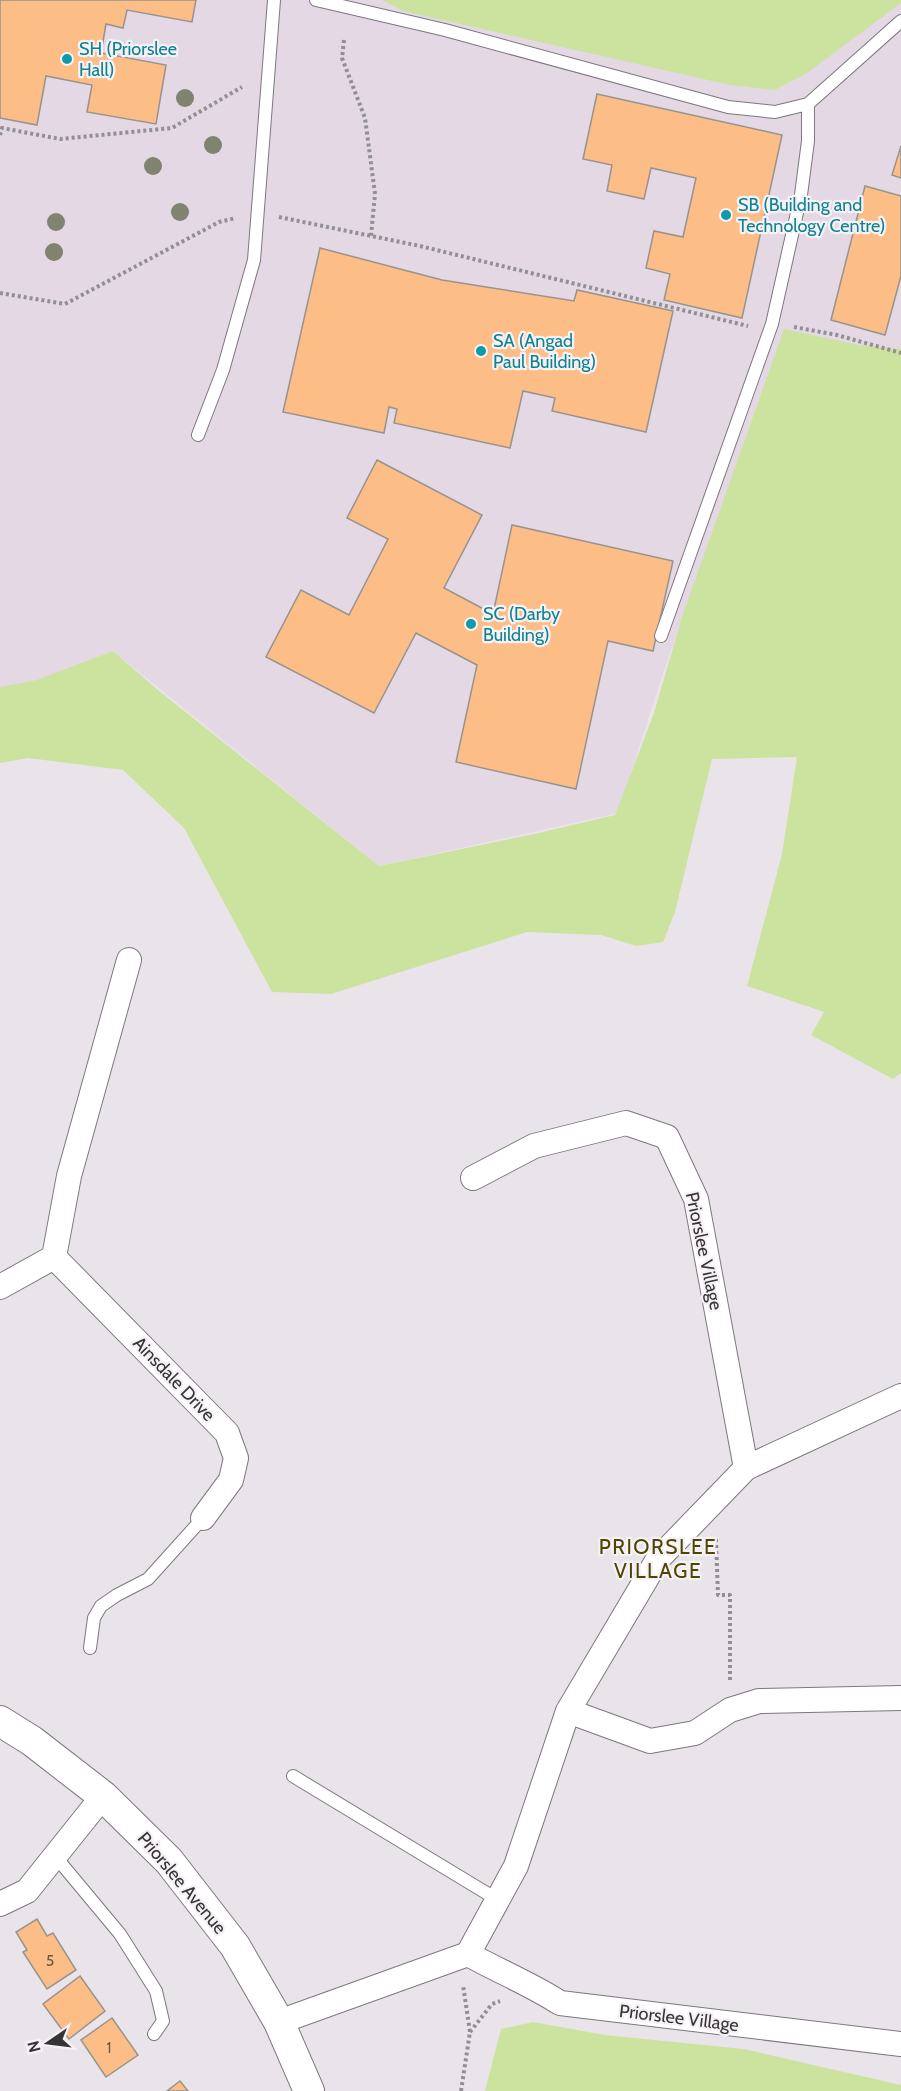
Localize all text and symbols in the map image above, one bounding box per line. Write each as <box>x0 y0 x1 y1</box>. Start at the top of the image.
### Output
place label: SH (Priorslee Hall) <box>79 38 177 81</box>
marker: SH (Priorslee Hall) <box>60 52 74 66</box>
place label: SB (Building and Technology Centre) <box>738 194 885 237</box>
marker: SB (Building and Technology Centre) <box>719 208 733 222</box>
place label: SA (Angad Paul Building) <box>493 330 596 373</box>
marker: SA (Angad Paul Building) <box>474 344 488 358</box>
place label: SC (Darby Building) <box>483 603 560 646</box>
marker: SC (Darby Building) <box>464 617 478 631</box>
street label: Priorslee Village <box>681 1190 727 1312</box>
street label: Ainsdale Drive <box>128 1332 220 1426</box>
district label: PRIORSLEE VILLAGE <box>599 1534 717 1583</box>
street label: Priorslee Avenue <box>133 1828 231 1938</box>
house number: 5 <box>46 1952 54 1970</box>
street label: Priorslee Village <box>618 2000 740 2036</box>
north arrow <box>18 2013 78 2073</box>
text: N <box>23 2039 45 2054</box>
house number: 1 <box>107 2039 111 2057</box>

